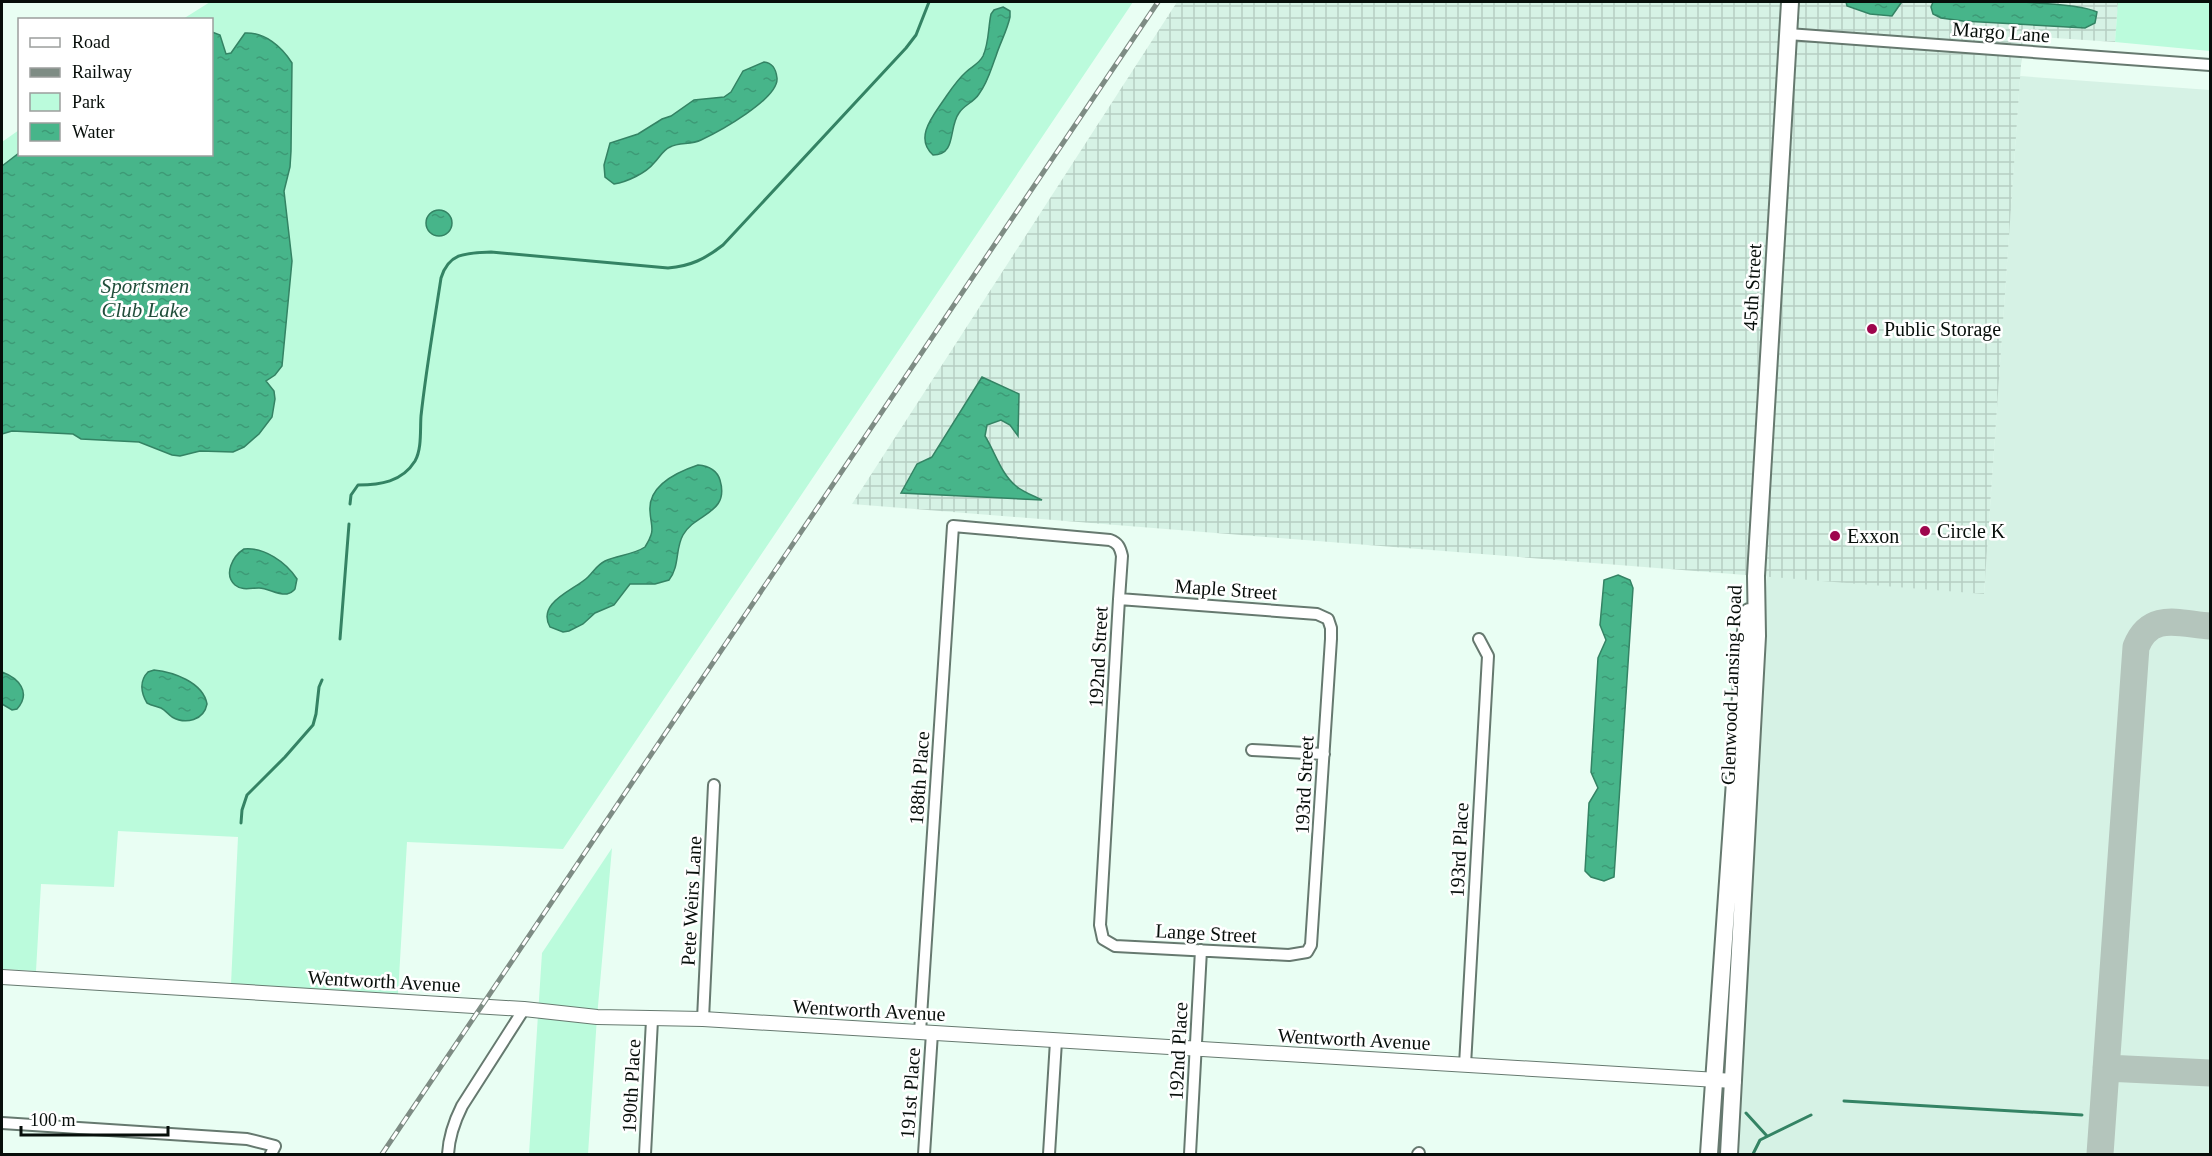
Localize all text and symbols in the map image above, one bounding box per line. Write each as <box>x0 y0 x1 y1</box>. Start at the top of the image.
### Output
legend <box>18 18 213 156</box>
street label: Margo Lane <box>1951 18 2051 47</box>
text: Road <box>72 32 110 52</box>
text: Railway <box>72 62 132 82</box>
text: Park <box>72 92 105 112</box>
text: Water <box>72 122 115 142</box>
street label: 45th Street <box>1739 242 1765 331</box>
water label: Sportsmen Club Lake <box>101 274 189 322</box>
place label: Public Storage <box>1884 318 2001 341</box>
marker: Public Storage <box>1865 322 1879 336</box>
place label: Circle K <box>1937 520 2006 542</box>
marker: Circle K <box>1918 524 1932 538</box>
place label: Exxon <box>1847 525 1899 547</box>
marker: Exxon <box>1828 529 1842 543</box>
street label: Maple Street <box>1174 574 1278 605</box>
street label: Glenwood Lansing Road <box>1717 585 1746 785</box>
street label: 192nd Street <box>1084 605 1112 708</box>
street label: 188th Place <box>905 730 933 826</box>
street label: 193rd Street <box>1290 735 1318 835</box>
street label: 193rd Place <box>1446 802 1472 898</box>
street label: Pete Weirs Lane <box>677 835 705 967</box>
street label: Lange Street <box>1155 919 1258 948</box>
street label: Wentworth Avenue <box>307 966 461 996</box>
street label: Wentworth Avenue <box>792 995 946 1025</box>
street label: 192nd Place <box>1164 1001 1192 1101</box>
street label: Wentworth Avenue <box>1277 1024 1431 1054</box>
street label: 190th Place <box>618 1038 644 1133</box>
street label: 191st Place <box>896 1046 924 1139</box>
scale bar <box>21 1099 168 1137</box>
text: 100 m <box>30 1110 76 1130</box>

